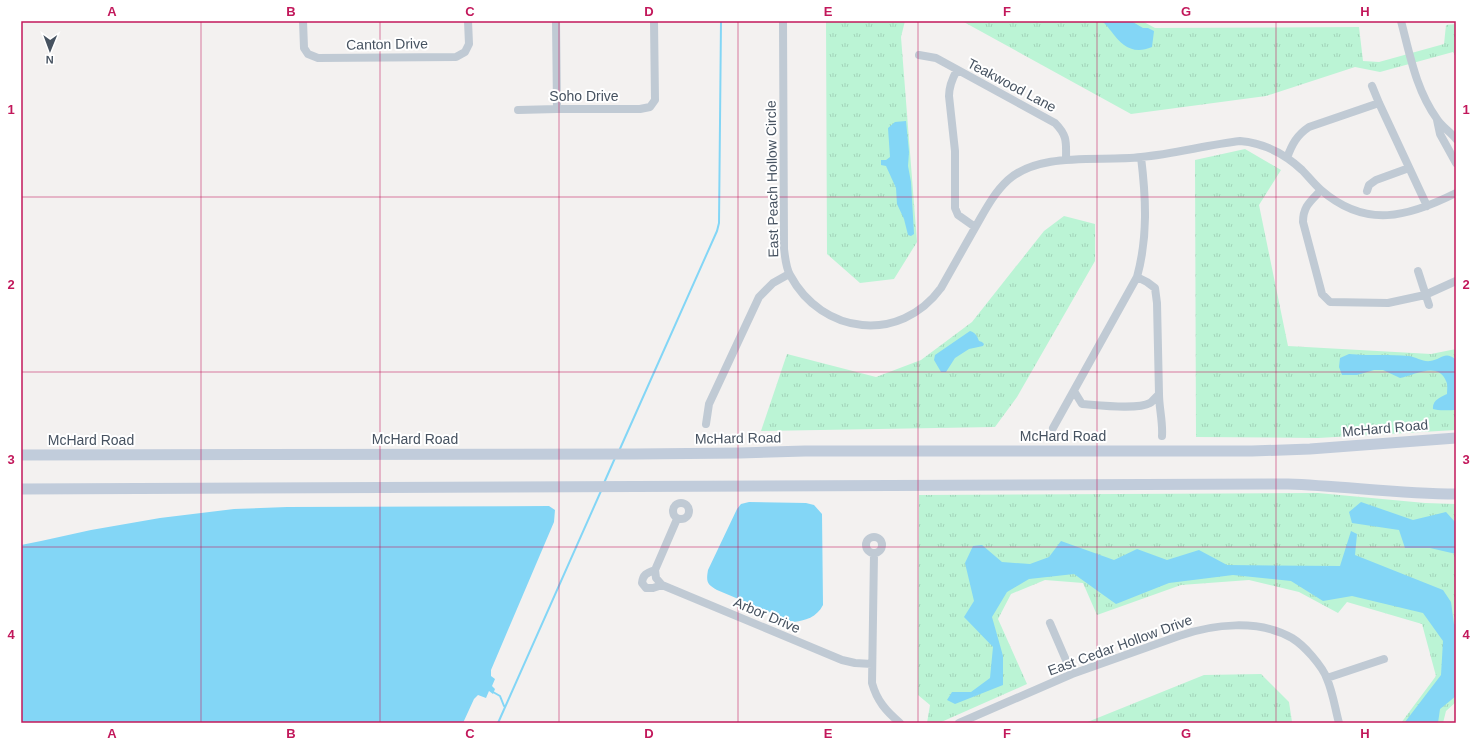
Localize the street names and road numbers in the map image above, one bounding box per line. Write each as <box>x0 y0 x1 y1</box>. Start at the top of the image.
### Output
street label: Canton Drive <box>346 35 428 53</box>
street label: Teakwood Lane <box>965 55 1059 115</box>
street label: Soho Drive <box>549 88 619 104</box>
street label: East Peach Hollow Circle <box>763 100 781 258</box>
street label: McHard Road <box>1341 416 1429 440</box>
street label: McHard Road <box>1020 428 1106 444</box>
street label: McHard Road <box>695 429 781 447</box>
street label: McHard Road <box>372 431 458 447</box>
street label: McHard Road <box>48 432 134 448</box>
street label: Arbor Drive <box>731 594 803 636</box>
street label: East Cedar Hollow Drive <box>1046 611 1195 679</box>

